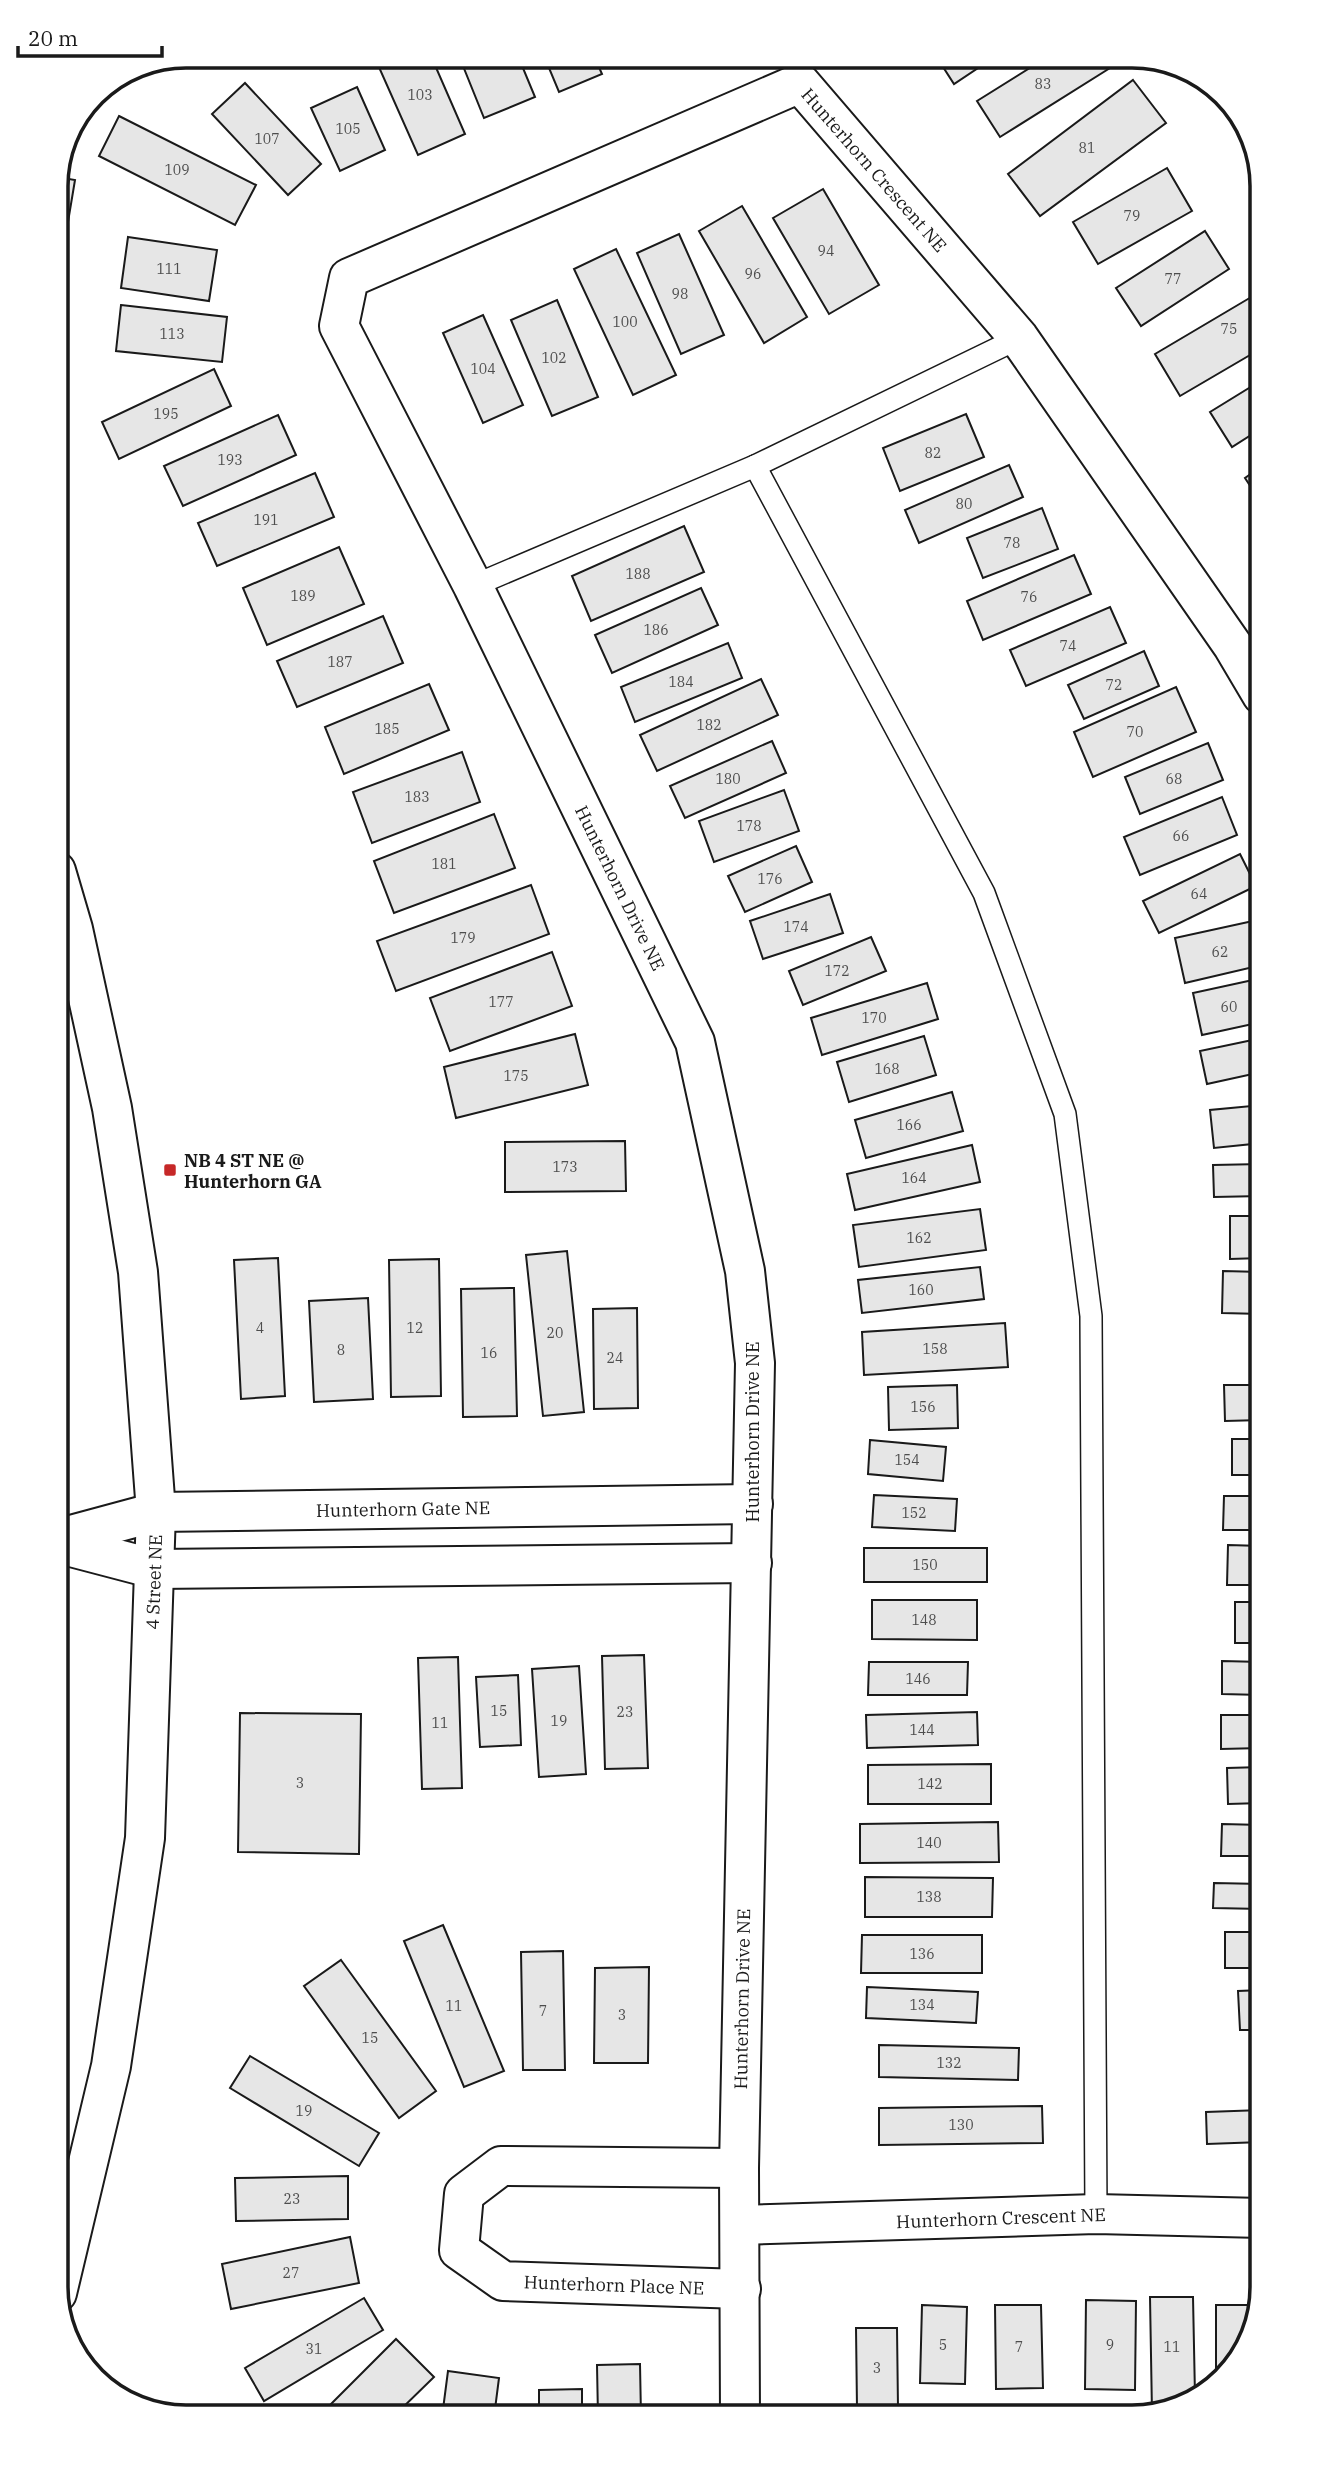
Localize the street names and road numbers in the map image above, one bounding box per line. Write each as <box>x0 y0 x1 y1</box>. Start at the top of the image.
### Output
street label: Hunterhorn Crescent NE <box>796 83 952 257</box>
street label: Hunterhorn Drive NE <box>570 802 670 974</box>
street label: Hunterhorn Drive NE <box>741 1342 764 1522</box>
street label: Hunterhorn Gate NE <box>316 1496 490 1522</box>
street label: 4 Street NE <box>141 1534 167 1630</box>
street label: Hunterhorn Drive NE <box>729 1908 755 2090</box>
street label: Hunterhorn Crescent NE <box>896 2203 1106 2233</box>
street label: Hunterhorn Place NE <box>523 2270 705 2300</box>

